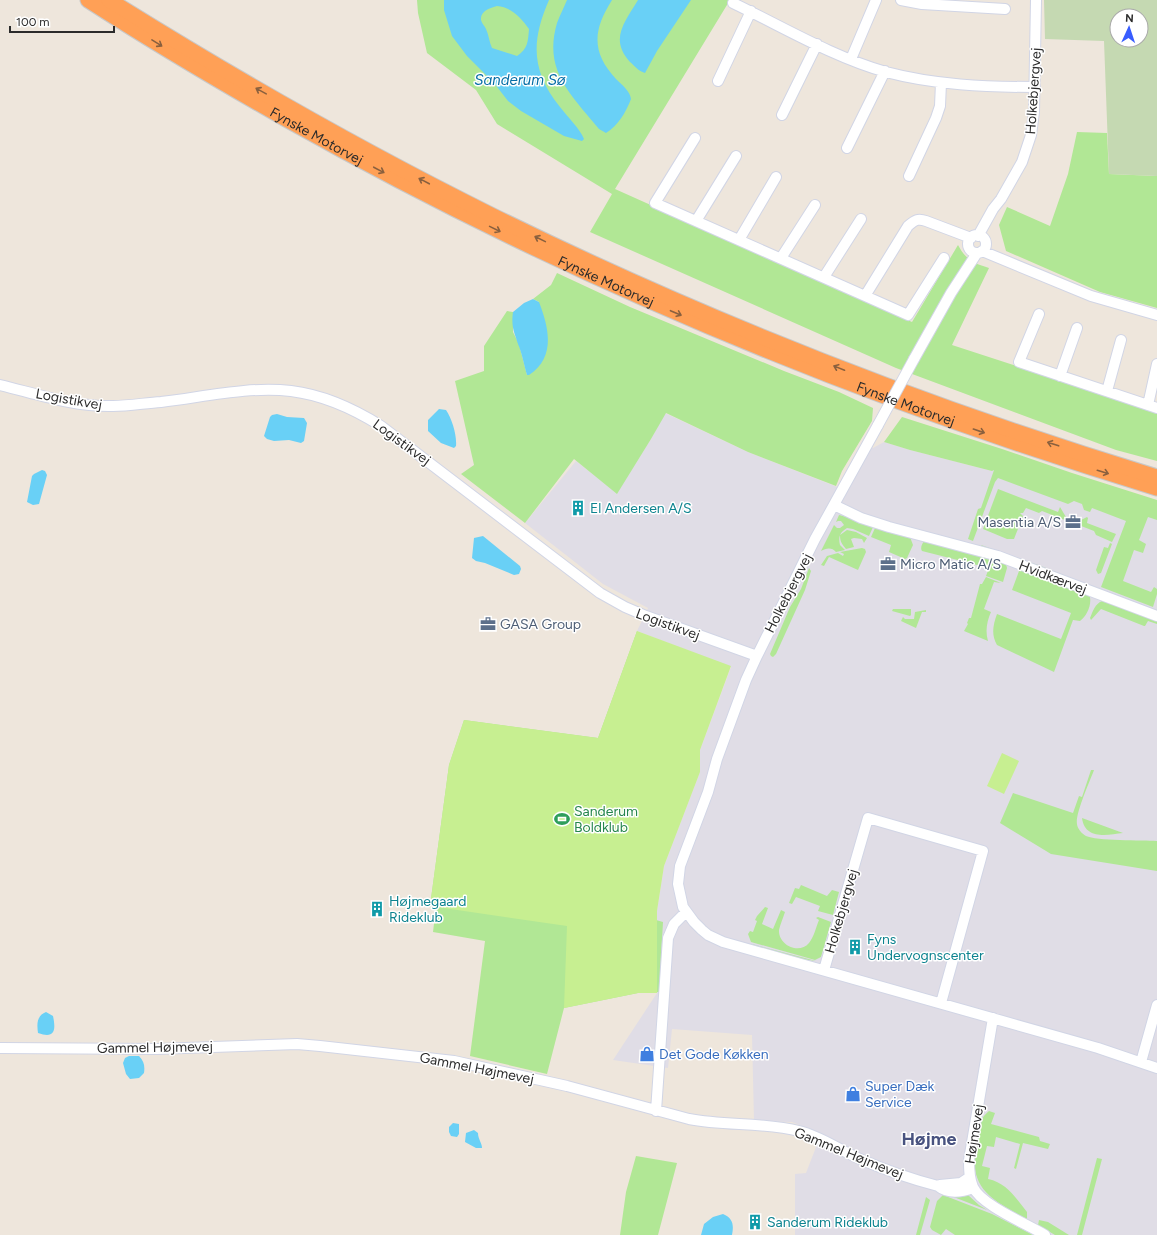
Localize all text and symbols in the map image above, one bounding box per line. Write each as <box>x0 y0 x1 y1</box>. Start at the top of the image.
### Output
scale bar <box>10 8 114 34</box>
north arrow <box>1109 8 1149 48</box>
text: N <box>1125 12 1134 25</box>
text: 100 m <box>16 15 50 29</box>
one-way arrow <box>151 39 162 47</box>
street label: Holkebjergvej <box>1022 47 1045 135</box>
water label: Sanderum Sø <box>474 71 566 89</box>
one-way arrow <box>255 87 267 95</box>
street label: Fynske Motorvej <box>267 104 366 169</box>
one-way arrow <box>373 167 385 174</box>
one-way arrow <box>418 176 430 184</box>
one-way arrow <box>488 226 500 233</box>
one-way arrow <box>534 235 546 242</box>
street label: Fynske Motorvej <box>555 252 657 311</box>
one-way arrow <box>670 310 682 318</box>
one-way arrow <box>834 364 846 371</box>
street label: Fynske Motorvej <box>854 378 957 430</box>
street label: Logistikvej <box>34 385 104 414</box>
street label: Logistikvej <box>370 416 434 469</box>
one-way arrow <box>972 428 985 435</box>
one-way arrow <box>1047 440 1060 447</box>
one-way arrow <box>1096 469 1109 476</box>
building icon: El Andersen A/S <box>569 499 587 517</box>
place label: El Andersen A/S <box>590 500 692 517</box>
office icon: Masentia A/S <box>1064 513 1082 531</box>
place label: Masentia A/S <box>977 514 1061 531</box>
street label: Holkebjergvej <box>761 551 816 636</box>
office icon: Micro Matic A/S <box>879 555 897 573</box>
place label: Micro Matic A/S <box>900 556 1001 573</box>
street label: Hvidkærvej <box>1016 557 1089 598</box>
street label: Logistikvej <box>633 605 702 644</box>
office icon: GASA Group <box>479 615 497 633</box>
place label: GASA Group <box>500 616 581 633</box>
place label: Sanderum Boldklub <box>574 803 638 836</box>
sports icon: Sanderum Boldklub <box>553 810 571 828</box>
street label: Holkebjergvej <box>821 867 862 955</box>
place label: Højmegaard Rideklub <box>389 893 466 926</box>
building icon: Højmegaard Rideklub <box>368 900 386 918</box>
place label: Fyns Undervognscenter <box>867 931 984 964</box>
building icon: Fyns Undervognscenter <box>846 938 864 956</box>
street label: Gammel Højmevej <box>97 1038 213 1057</box>
shop icon: Det Gode Køkken <box>638 1045 656 1063</box>
place label: Det Gode Køkken <box>659 1046 769 1063</box>
street label: Gammel Højmevej <box>418 1049 535 1088</box>
place label: Super Dæk Service <box>865 1078 934 1111</box>
shop icon: Super Dæk Service <box>844 1085 862 1103</box>
street label: Højmevej <box>961 1103 988 1165</box>
street label: Gammel Højmevej <box>792 1124 906 1183</box>
district label: Højme <box>902 1128 956 1150</box>
building icon: Sanderum Rideklub <box>746 1213 764 1231</box>
place label: Sanderum Rideklub <box>767 1214 888 1231</box>

